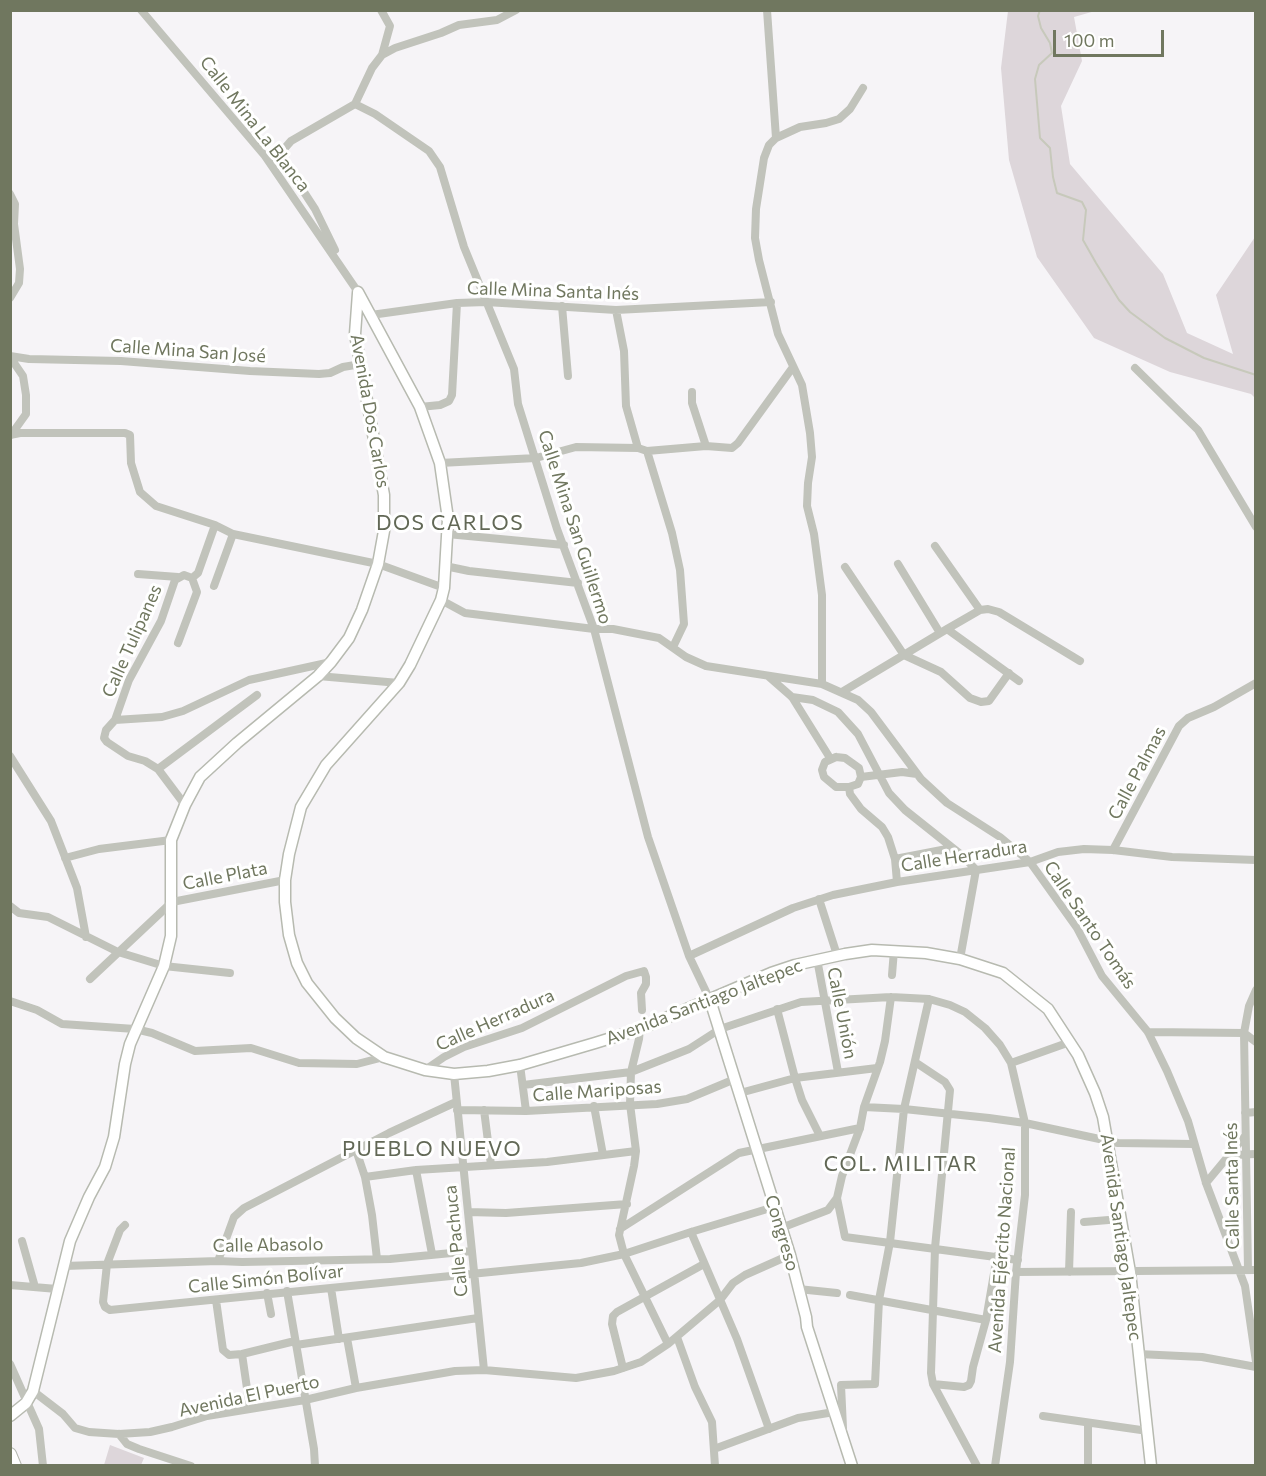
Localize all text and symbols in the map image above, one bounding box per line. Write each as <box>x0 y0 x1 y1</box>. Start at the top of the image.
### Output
scale bar <box>1056 18 1167 56</box>
text: 100 m <box>1064 29 1114 51</box>
street label: Calle Mina La Blanca <box>195 52 315 196</box>
street label: Calle Mina Santa Inés <box>466 277 640 305</box>
street label: Avenida Dos Carlos <box>346 332 394 490</box>
street label: Calle Mina San José <box>109 335 267 367</box>
street label: Calle Mina San Guillermo <box>533 427 617 627</box>
district label: DOS CARLOS <box>376 510 524 536</box>
street label: Calle Tulipanes <box>97 581 167 701</box>
street label: Calle Palmas <box>1103 723 1171 823</box>
street label: Calle Herradura <box>899 835 1029 877</box>
street label: Calle Plata <box>181 857 269 895</box>
street label: Calle Santo Tomás <box>1039 857 1141 993</box>
street label: Avenida Santiago Jaltepec <box>603 954 805 1050</box>
street label: Calle Unión <box>823 965 861 1061</box>
street label: Calle Herradura <box>432 984 558 1056</box>
street label: Calle Mariposas <box>532 1076 662 1106</box>
street label: Calle Santa Inés <box>1220 1122 1244 1250</box>
street label: Avenida Santiago Jaltepec <box>1096 1132 1146 1342</box>
district label: PUEBLO NUEVO <box>342 1136 522 1162</box>
street label: Avenida Ejército Nacional <box>984 1146 1020 1354</box>
district label: COL. MILITAR <box>824 1151 978 1177</box>
street label: Calle Pachuca <box>439 1184 473 1298</box>
street label: Congreso <box>760 1192 804 1274</box>
street label: Calle Abasolo <box>213 1233 323 1257</box>
street label: Calle Simón Bolívar <box>187 1260 345 1298</box>
street label: Avenida El Puerto <box>177 1371 321 1421</box>

